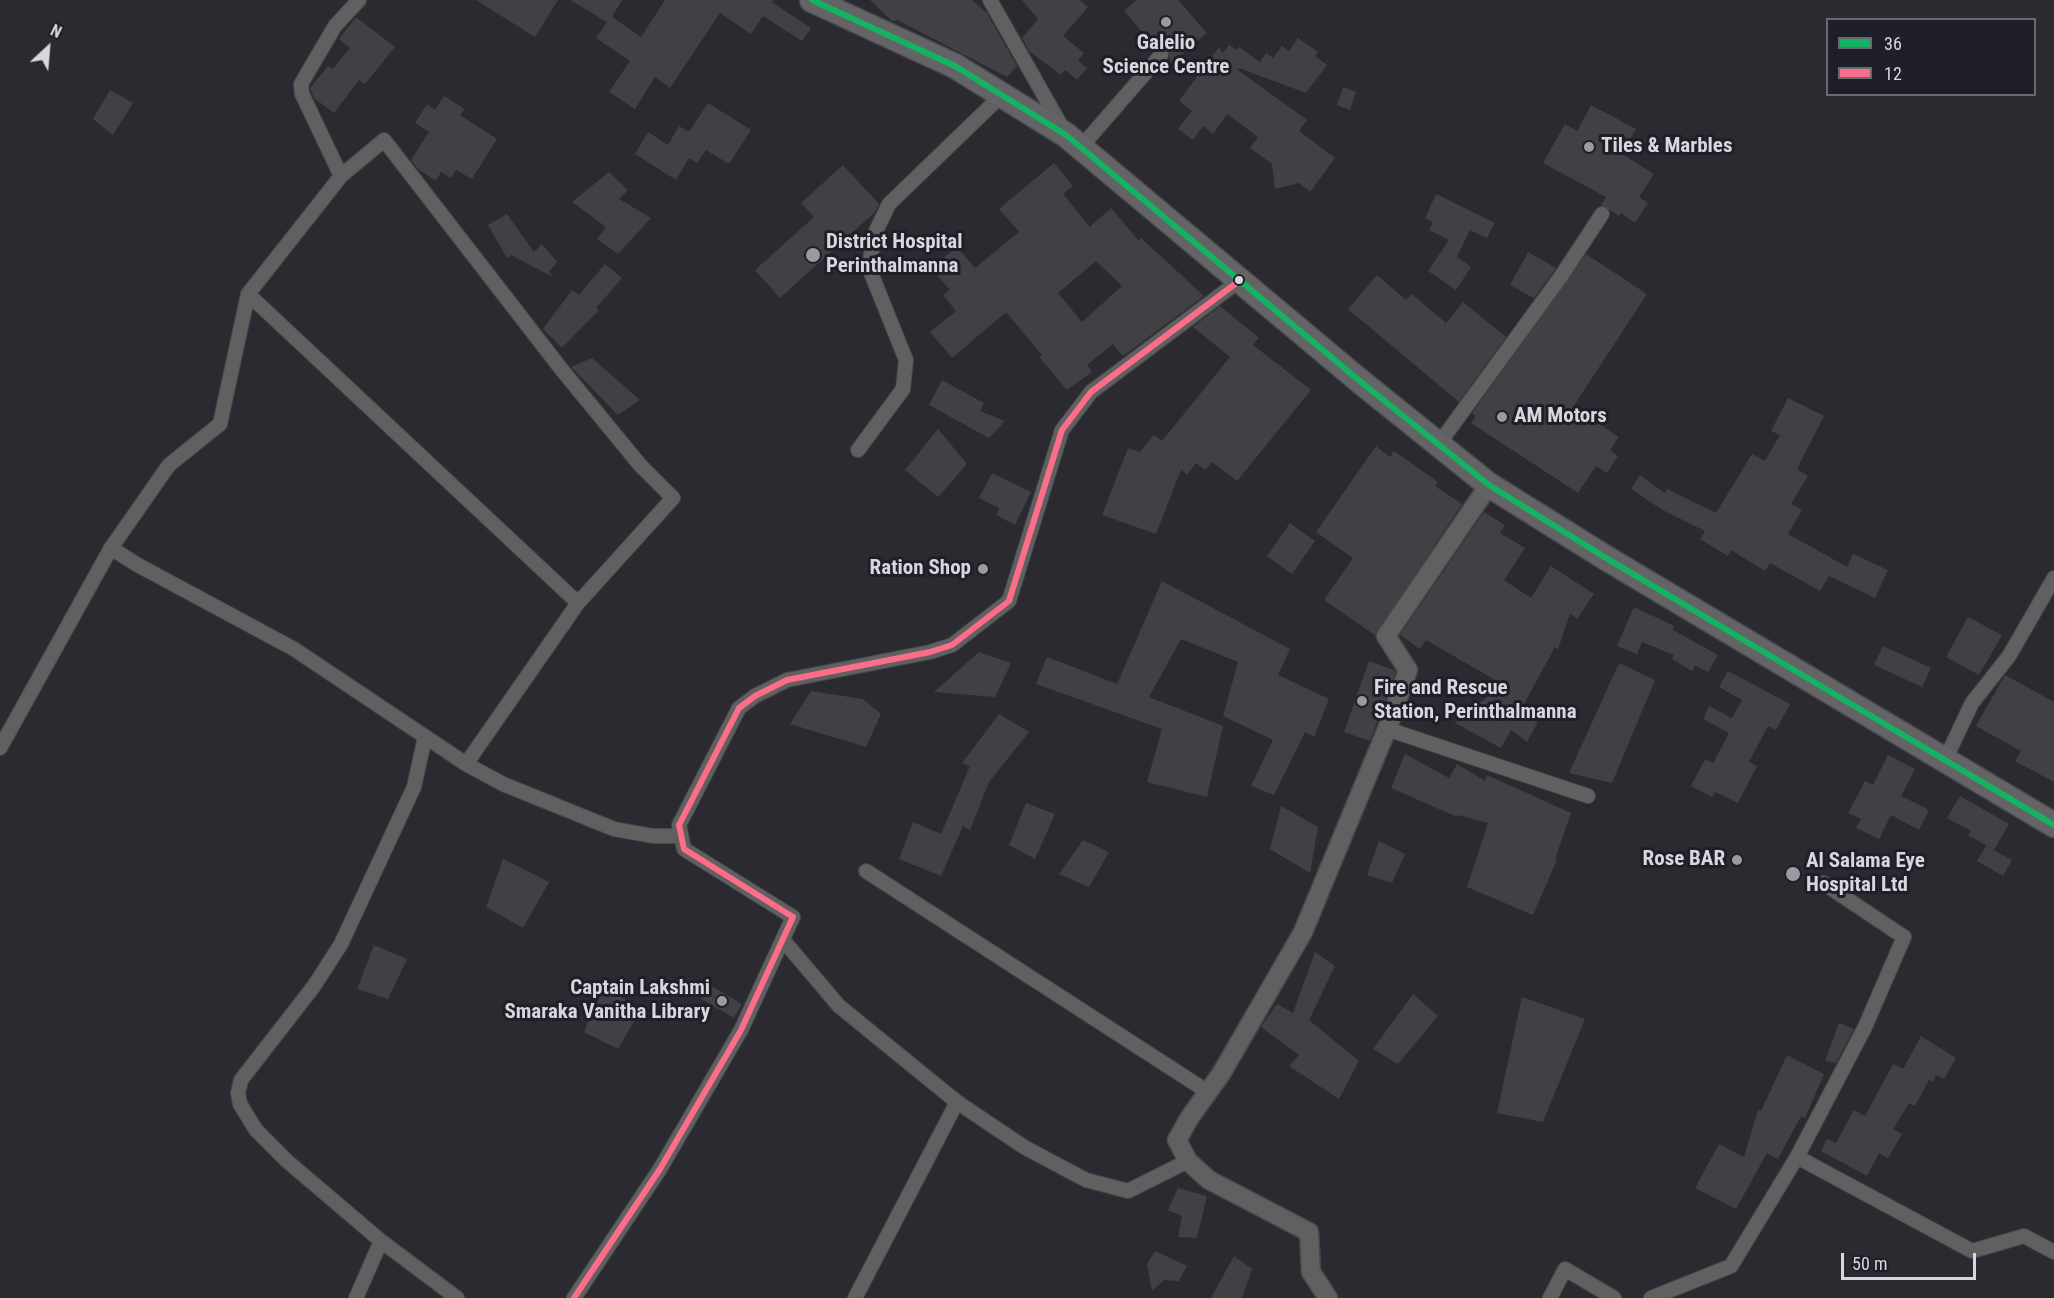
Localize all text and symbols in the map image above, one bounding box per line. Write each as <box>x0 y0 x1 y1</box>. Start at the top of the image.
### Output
marker: Galelio Science Centre <box>1159 15 1173 29</box>
north arrow <box>18 18 78 78</box>
legend <box>1826 18 2036 96</box>
text: N <box>48 21 65 42</box>
place label: Galelio Science Centre <box>1103 31 1229 81</box>
text: 36 <box>1884 33 1902 54</box>
text: 12 <box>1884 63 1902 84</box>
place label: Tiles & Marbles <box>1601 134 1732 160</box>
marker: Tiles & Marbles <box>1582 140 1596 154</box>
place label: District Hospital Perinthalmanna <box>826 230 962 280</box>
marker: District Hospital Perinthalmanna <box>804 246 822 264</box>
unlabelled marker <box>1233 274 1245 286</box>
place label: AM Motors <box>1514 404 1607 430</box>
marker: AM Motors <box>1495 410 1509 424</box>
place label: Ration Shop <box>870 556 971 582</box>
marker: Ration Shop <box>976 562 990 576</box>
place label: Fire and Rescue Station, Perinthalmanna <box>1374 676 1577 726</box>
marker: Fire and Rescue Station, Perinthalmanna <box>1355 694 1369 708</box>
place label: Rose BAR <box>1643 847 1725 873</box>
place label: Al Salama Eye Hospital Ltd <box>1806 849 1925 899</box>
marker: Rose BAR <box>1730 853 1744 867</box>
marker: Al Salama Eye Hospital Ltd <box>1784 865 1802 883</box>
place label: Captain Lakshmi Smaraka Vanitha Library <box>504 976 710 1026</box>
marker: Captain Lakshmi Smaraka Vanitha Library <box>715 994 729 1008</box>
scale bar <box>1844 1241 1979 1279</box>
text: 50 m <box>1852 1253 1887 1274</box>

